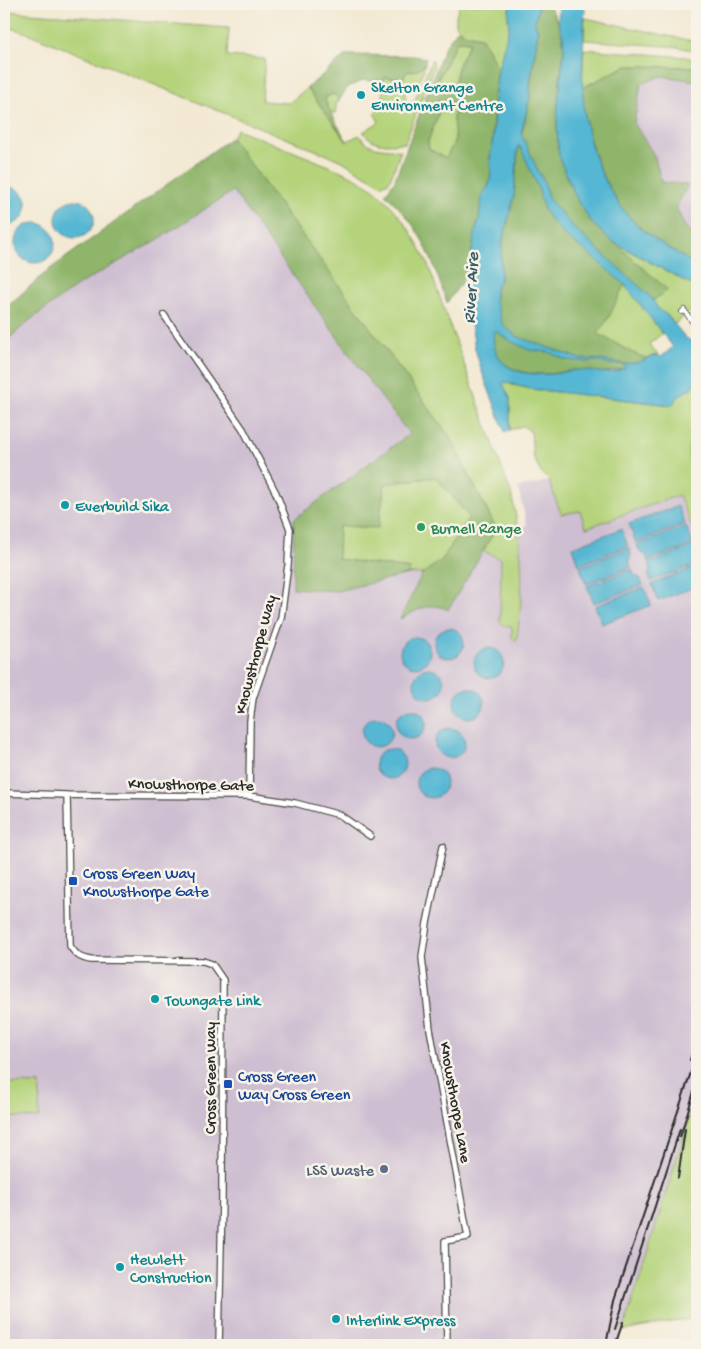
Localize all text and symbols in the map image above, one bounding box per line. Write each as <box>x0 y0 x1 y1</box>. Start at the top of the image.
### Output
place label: Skelton Grange Environment Centre <box>371 80 504 117</box>
marker: Skelton Grange Environment Centre <box>355 89 367 101</box>
water label: River Aire <box>460 251 485 324</box>
marker: Everbuild Sika <box>59 499 71 511</box>
place label: Everbuild Sika <box>75 499 170 518</box>
marker: Burnell Range <box>415 521 427 533</box>
place label: Burnell Range <box>430 521 522 540</box>
street label: Knowsthorpe Way <box>232 593 282 716</box>
street label: Knowsthorpe Gate <box>128 776 255 797</box>
place label: Cross Green Way Knowsthorpe Gate <box>83 866 210 903</box>
marker: Cross Green Way Knowsthorpe Gate <box>67 875 79 887</box>
marker: Towngate Link <box>149 993 161 1005</box>
place label: Towngate Link <box>164 993 262 1012</box>
street label: Cross Green Way <box>203 1022 222 1134</box>
street label: Knowsthorpe Lane <box>434 1041 474 1165</box>
place label: Cross Green Way Cross Green <box>238 1069 351 1106</box>
marker: Cross Green Way Cross Green <box>222 1078 234 1090</box>
place label: LSS Waste <box>306 1163 375 1182</box>
marker: LSS Waste <box>378 1163 390 1175</box>
place label: Hewlett Construction <box>130 1252 212 1289</box>
marker: Hewlett Construction <box>114 1261 126 1273</box>
marker: Interlink Express <box>330 1313 342 1325</box>
place label: Interlink Express <box>346 1313 456 1332</box>

